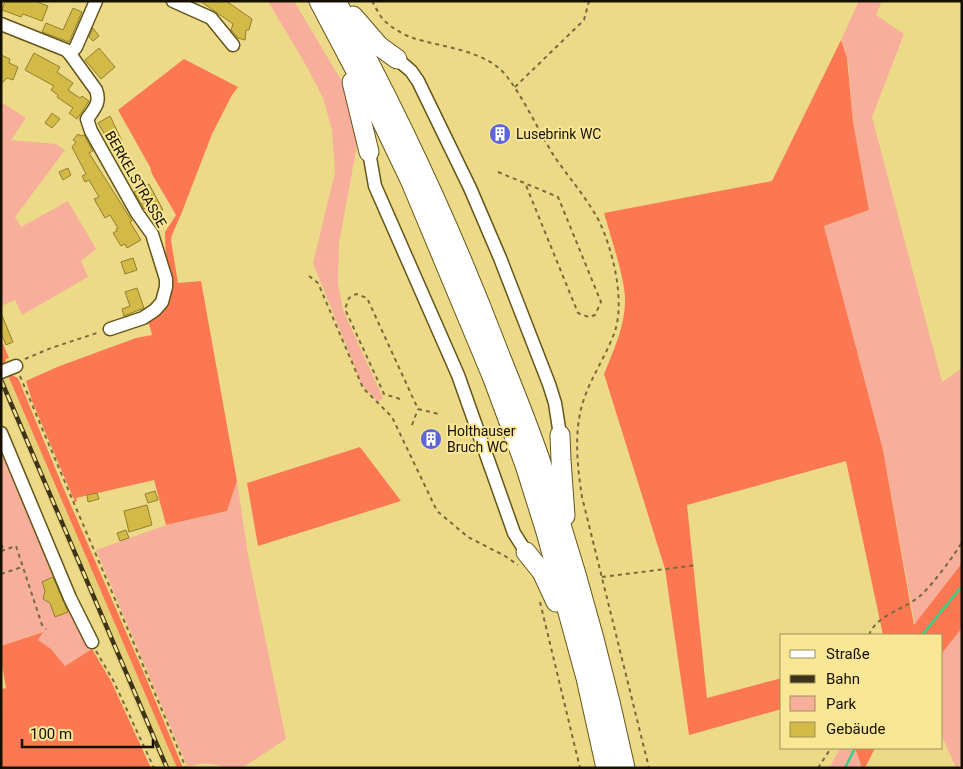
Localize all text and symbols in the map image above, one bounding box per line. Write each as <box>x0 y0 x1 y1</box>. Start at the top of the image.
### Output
building icon: Lusebrink WC <box>488 122 512 146</box>
place label: Lusebrink WC <box>516 126 601 142</box>
street label: BERKELSTRASSE <box>102 128 170 230</box>
place label: Holthauser Bruch WC <box>447 423 516 455</box>
building icon: Holthauser Bruch WC <box>419 427 443 451</box>
legend <box>780 634 943 749</box>
text: Straße <box>826 645 870 663</box>
text: Bahn <box>826 670 860 688</box>
text: Park <box>826 695 857 713</box>
scale bar <box>22 716 154 748</box>
text: Gebäude <box>826 720 885 738</box>
text: 100 m <box>30 725 72 743</box>

